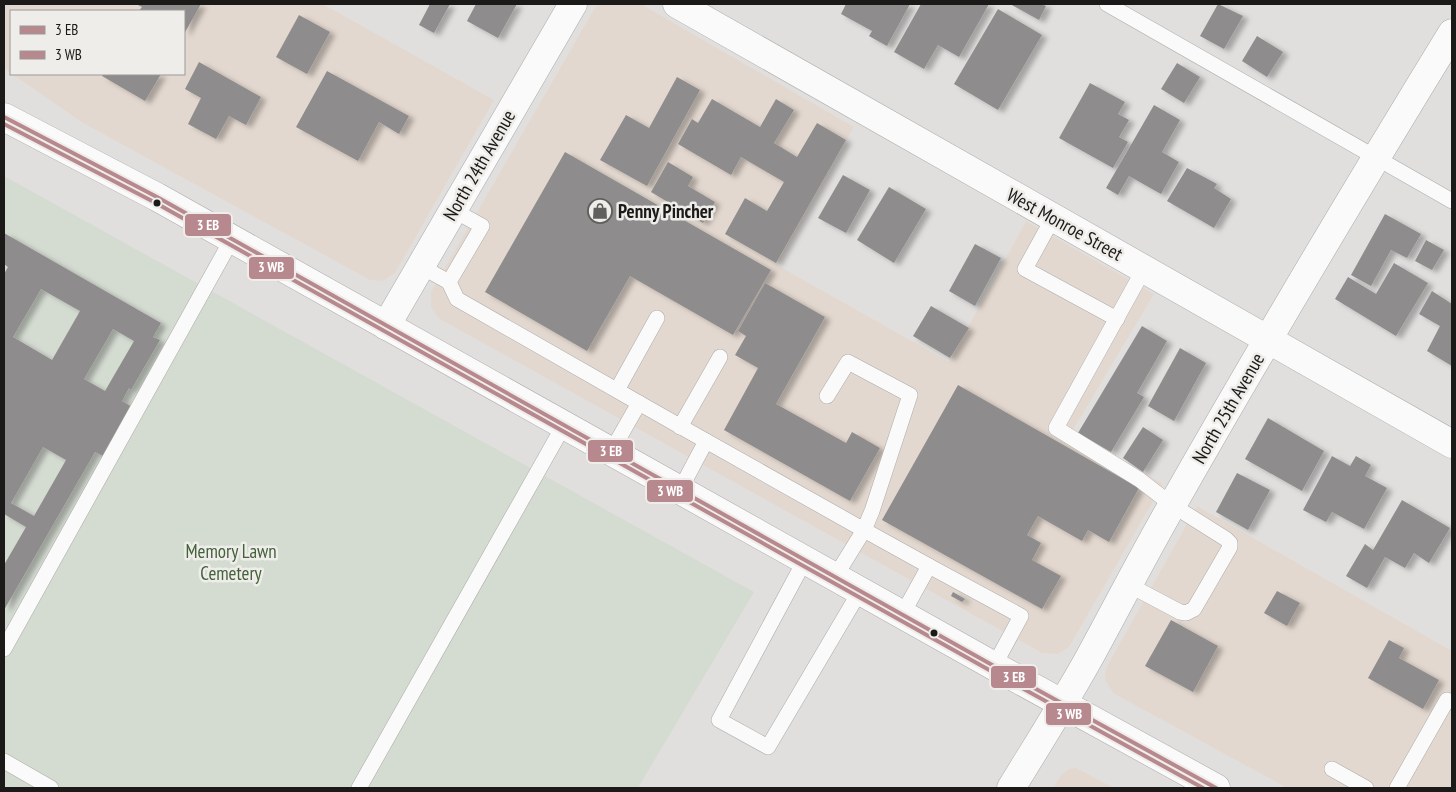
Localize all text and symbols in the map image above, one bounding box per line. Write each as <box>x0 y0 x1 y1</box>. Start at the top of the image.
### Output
legend <box>10 10 185 75</box>
text: 3 EB <box>55 20 78 39</box>
text: 3 WB <box>55 45 82 64</box>
street label: North 24th Avenue <box>438 105 520 225</box>
street label: West Monroe Street <box>1003 182 1128 266</box>
unlabelled marker <box>152 198 162 208</box>
shop icon: Penny Pincher <box>587 198 613 224</box>
place label: Penny Pincher <box>618 199 714 223</box>
line badge: 3 EB <box>184 213 232 237</box>
text: 3 EB <box>197 216 219 234</box>
line badge: 3 WB <box>248 256 295 280</box>
text: 3 WB <box>258 258 284 276</box>
street label: North 25th Avenue <box>1187 348 1269 468</box>
line badge: 3 EB <box>587 439 634 463</box>
text: 3 EB <box>600 442 622 460</box>
line badge: 3 WB <box>646 479 694 503</box>
text: 3 WB <box>657 482 683 500</box>
park label: Memory Lawn Cemetery <box>185 539 277 585</box>
unlabelled marker <box>929 628 939 638</box>
line badge: 3 EB <box>990 665 1037 689</box>
text: 3 EB <box>1003 668 1025 686</box>
line badge: 3 WB <box>1045 702 1092 726</box>
text: 3 WB <box>1056 705 1082 723</box>

